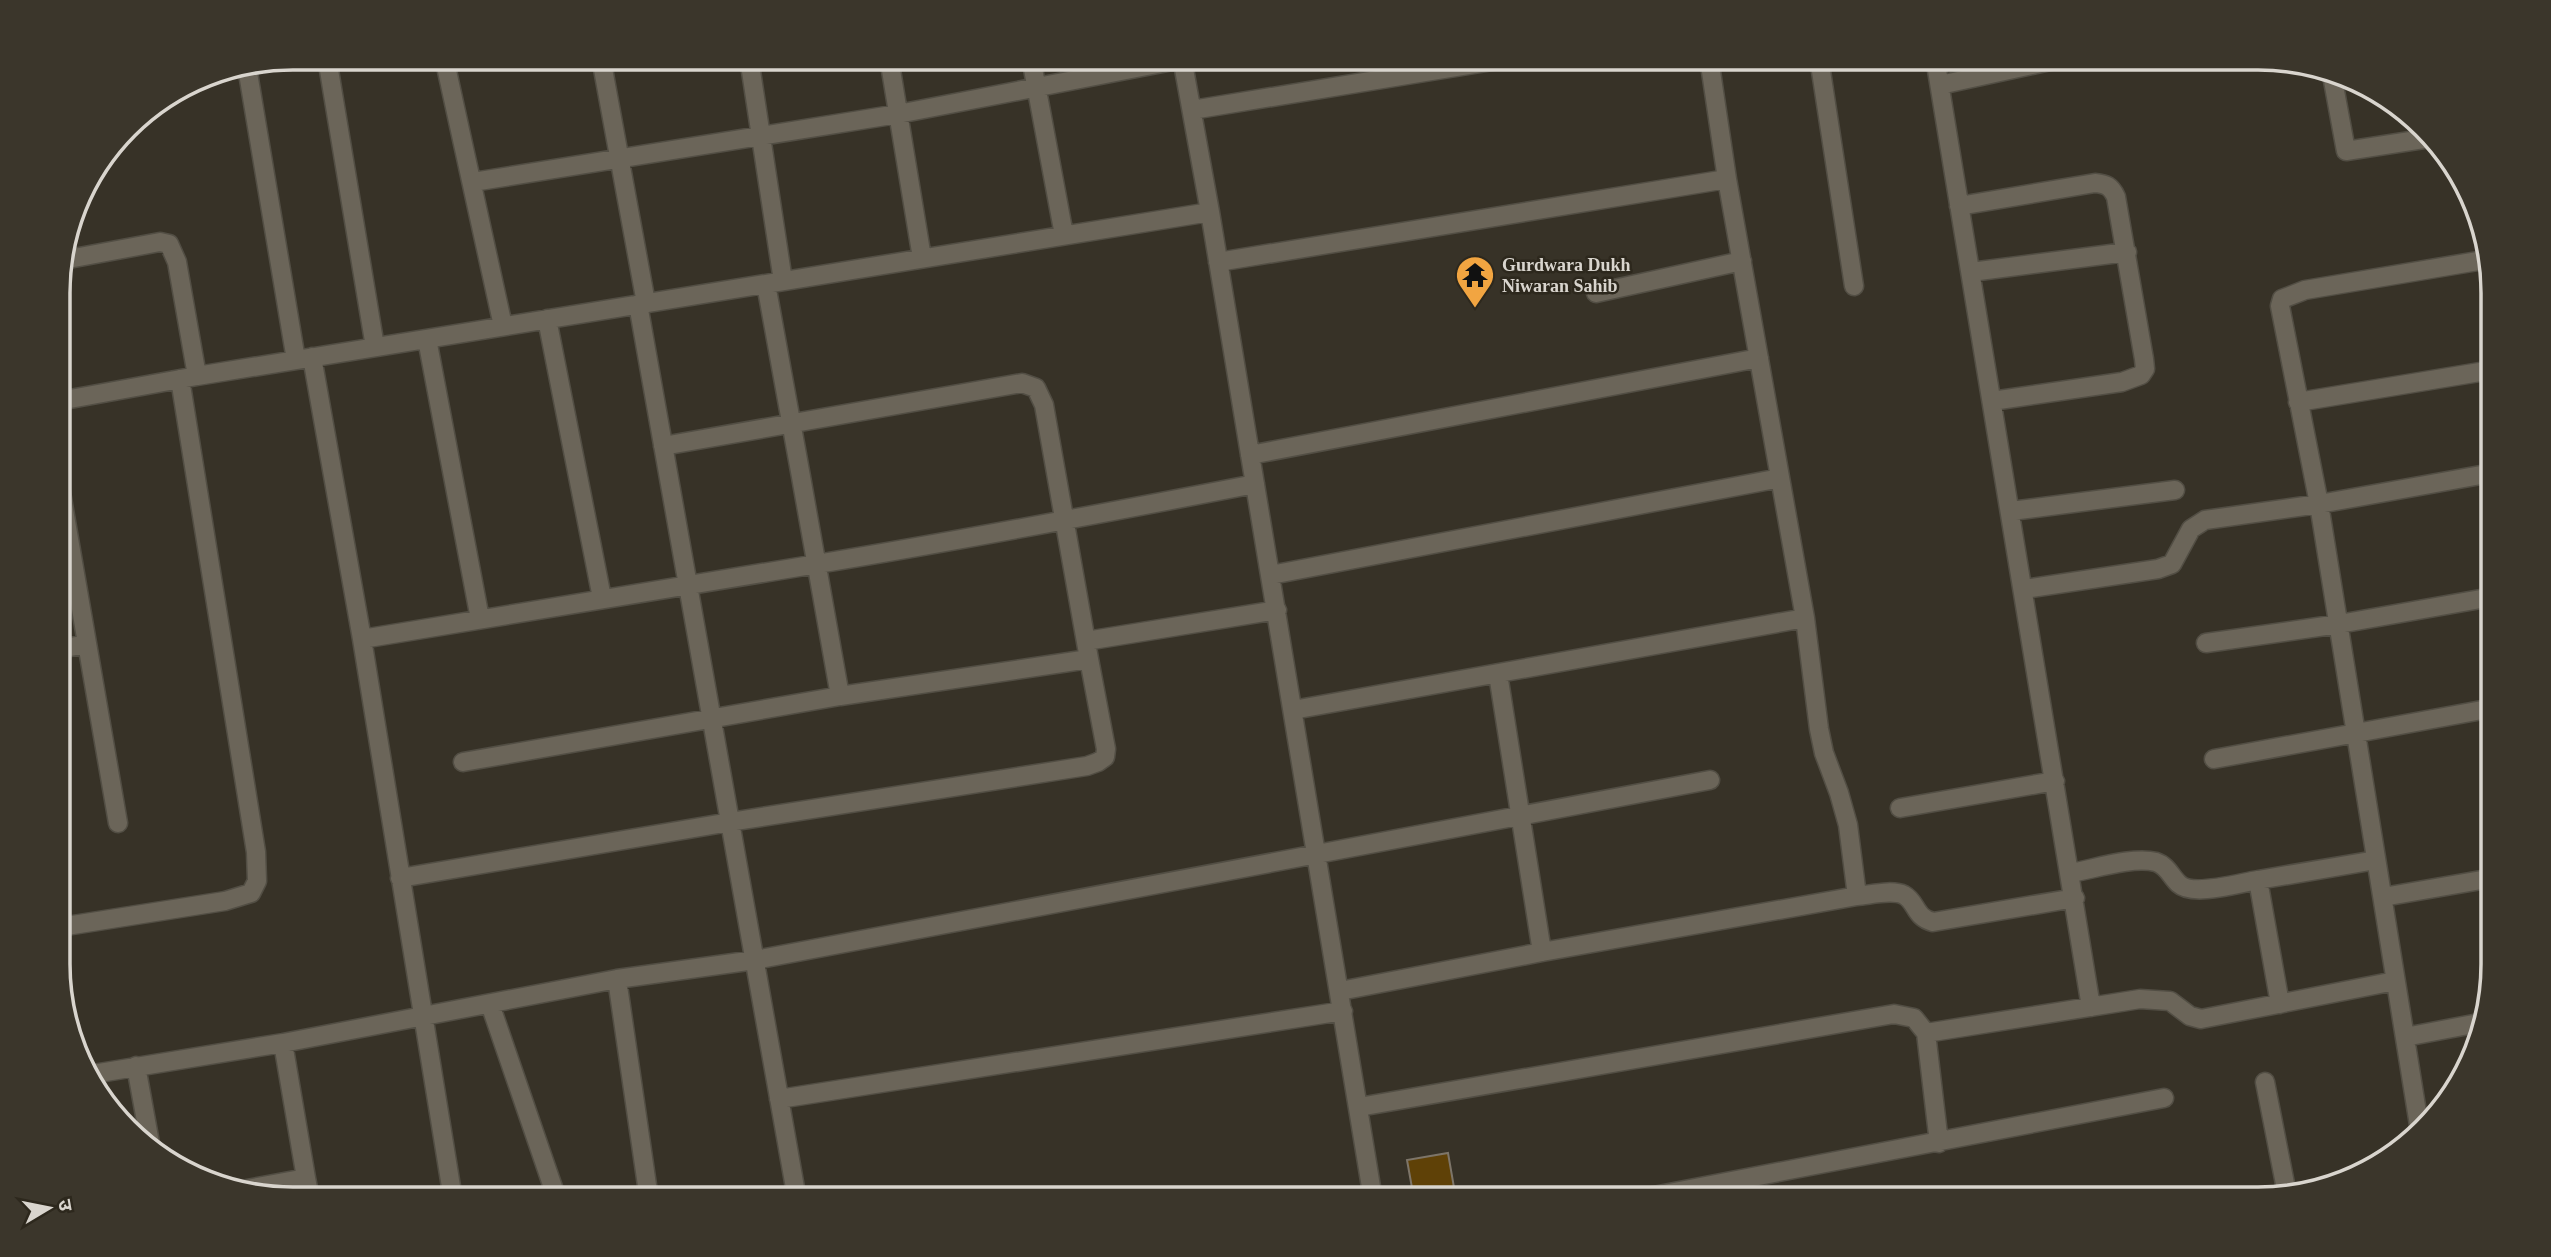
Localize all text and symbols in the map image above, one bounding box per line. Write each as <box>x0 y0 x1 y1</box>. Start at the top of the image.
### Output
temple icon: Gurdwara Dukh Niwaran Sahib <box>1454 254 1496 309</box>
place label: Gurdwara Dukh Niwaran Sahib <box>1502 255 1631 296</box>
north arrow <box>14 1173 84 1243</box>
text: उ <box>54 1198 77 1213</box>

